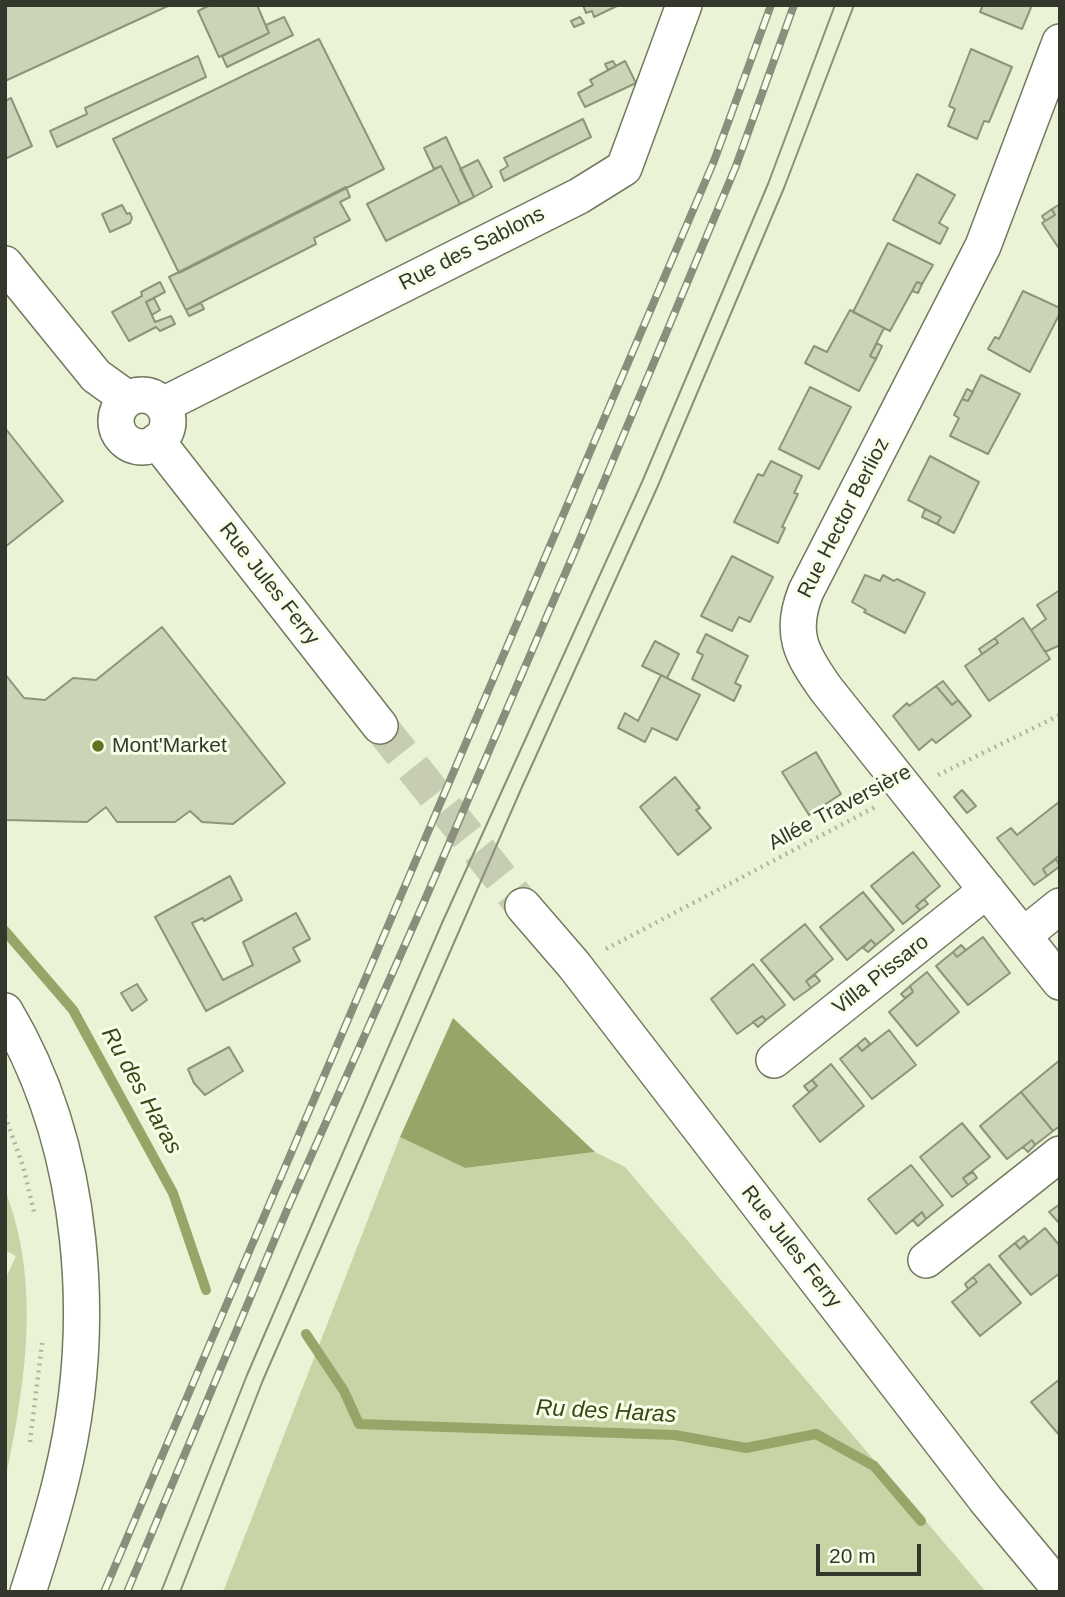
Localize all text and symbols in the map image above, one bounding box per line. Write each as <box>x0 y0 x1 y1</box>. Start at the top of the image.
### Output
street label: Rue des Sablons <box>395 201 549 297</box>
street label: Rue Hector Berlioz <box>793 434 895 602</box>
street label: Rue Jules Ferry <box>213 518 325 650</box>
place label: Mont'Market <box>112 733 227 759</box>
marker: Mont'Market <box>90 738 106 754</box>
street label: Allée Traversière <box>764 760 916 856</box>
street label: Villa Pissaro <box>828 930 934 1020</box>
water label: Ru des Haras <box>95 1023 187 1159</box>
street label: Rue Jules Ferry <box>735 1181 847 1313</box>
water label: Ru des Haras <box>535 1395 677 1429</box>
scale bar <box>820 1530 925 1574</box>
text: 20 m <box>829 1544 876 1567</box>

